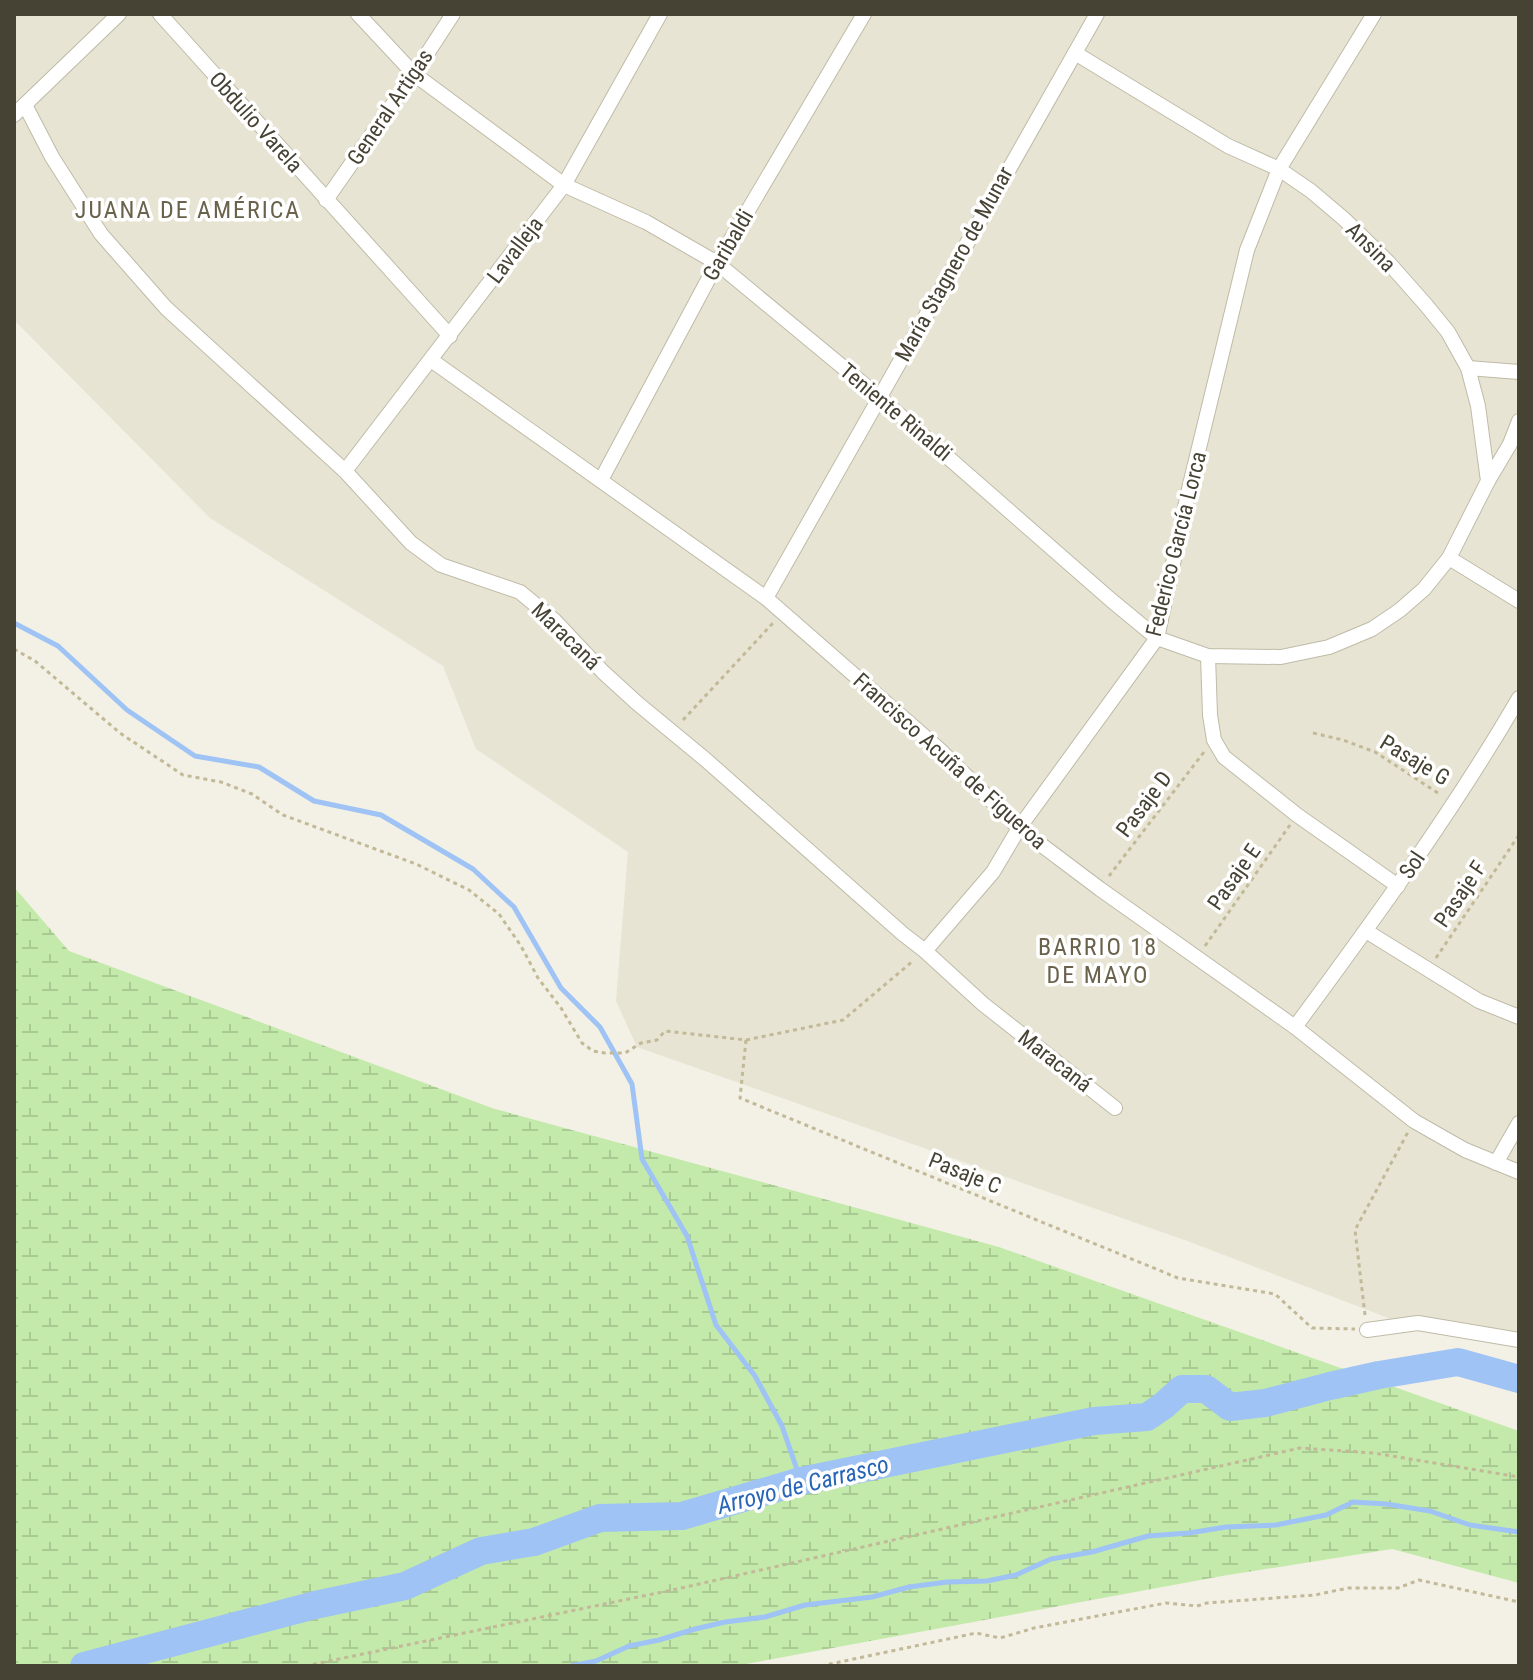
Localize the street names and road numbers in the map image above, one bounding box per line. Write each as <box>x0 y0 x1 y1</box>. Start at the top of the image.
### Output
street label: General Artigas <box>342 44 438 170</box>
street label: Obdulio Varela <box>204 67 308 177</box>
street label: María Stagnero de Munar <box>890 162 1018 366</box>
street label: Garibaldi <box>698 205 758 285</box>
street label: Lavalleja <box>482 212 548 288</box>
street label: Ansina <box>1341 217 1401 277</box>
street label: Teniente Rinaldi <box>835 358 957 466</box>
street label: Federico García Lorca <box>1141 449 1211 639</box>
street label: Maracaná <box>526 597 606 675</box>
street label: Francisco Acuña de Figueroa <box>848 668 1052 854</box>
street label: Pasaje G <box>1376 730 1454 790</box>
street label: Pasaje D <box>1111 766 1177 842</box>
street label: Pasaje E <box>1202 839 1266 915</box>
street label: Sol <box>1394 847 1430 883</box>
street label: Pasaje F <box>1429 856 1491 932</box>
street label: Maracaná <box>1013 1025 1097 1097</box>
street label: Pasaje C <box>925 1147 1005 1199</box>

